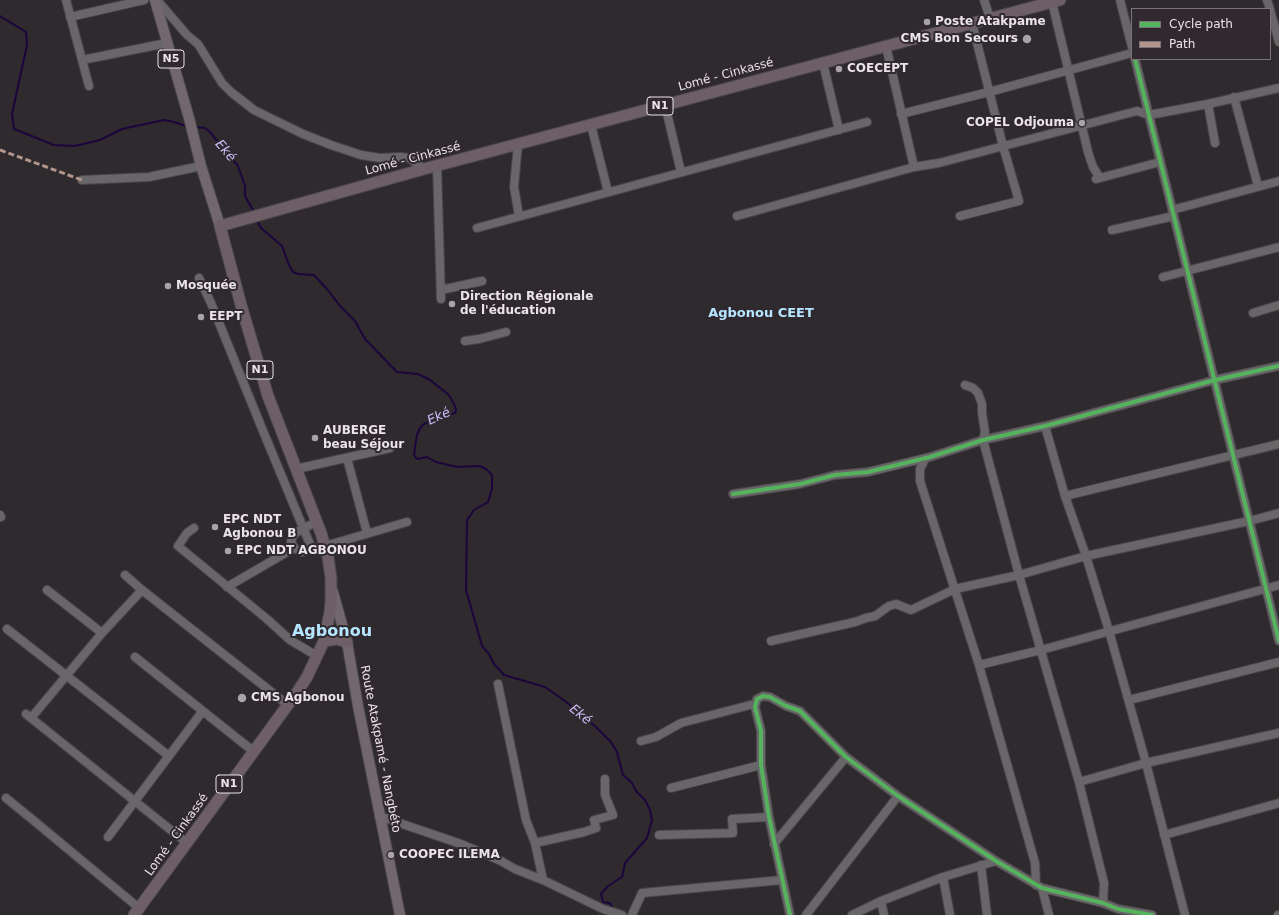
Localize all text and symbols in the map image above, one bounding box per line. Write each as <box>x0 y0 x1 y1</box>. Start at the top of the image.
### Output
legend <box>1131 8 1271 60</box>
place label: Poste Atakpame <box>935 15 1046 29</box>
marker: Poste Atakpame <box>922 17 932 27</box>
text: Cycle path <box>1169 17 1233 31</box>
place label: CMS Bon Secours <box>901 32 1018 46</box>
marker: CMS Bon Secours <box>1021 33 1033 45</box>
text: Path <box>1169 37 1195 51</box>
road number: N5 <box>158 50 184 68</box>
street label: Lomé - Cinkassé <box>677 55 775 95</box>
place label: COECEPT <box>847 62 908 76</box>
marker: COECEPT <box>834 64 844 74</box>
road number: N1 <box>647 97 673 115</box>
place label: COPEL Odjouma <box>966 116 1074 130</box>
marker: COPEL Odjouma <box>1077 118 1087 128</box>
water label: Eké <box>211 137 239 165</box>
street label: Lomé - Cinkassé <box>364 139 462 179</box>
place label: Mosquée <box>176 279 237 293</box>
marker: Mosquée <box>163 281 173 291</box>
place label: Direction Régionale de l'éducation <box>460 290 593 318</box>
marker: Direction Régionale de l'éducation <box>447 299 457 309</box>
district label: Agbonou CEET <box>708 306 814 322</box>
place label: EEPT <box>209 310 242 324</box>
marker: EEPT <box>196 312 206 322</box>
road number: N1 <box>247 361 273 379</box>
water label: Eké <box>425 405 453 429</box>
place label: AUBERGE beau Séjour <box>323 424 404 452</box>
marker: AUBERGE beau Séjour <box>310 433 320 443</box>
place label: EPC NDT Agbonou B <box>223 513 296 541</box>
marker: EPC NDT Agbonou B <box>210 522 220 532</box>
place label: EPC NDT AGBONOU <box>236 544 367 558</box>
marker: EPC NDT AGBONOU <box>223 546 233 556</box>
district label: Agbonou <box>292 622 372 642</box>
street label: Route Atakpamé - Nangbéto <box>357 664 403 834</box>
place label: CMS Agbonou <box>251 691 345 705</box>
marker: CMS Agbonou <box>236 692 248 704</box>
water label: Eké <box>566 701 594 729</box>
road number: N1 <box>216 775 242 793</box>
street label: Lomé - Cinkassé <box>142 791 212 879</box>
place label: COOPEC ILEMA <box>399 848 500 862</box>
marker: COOPEC ILEMA <box>386 850 396 860</box>

